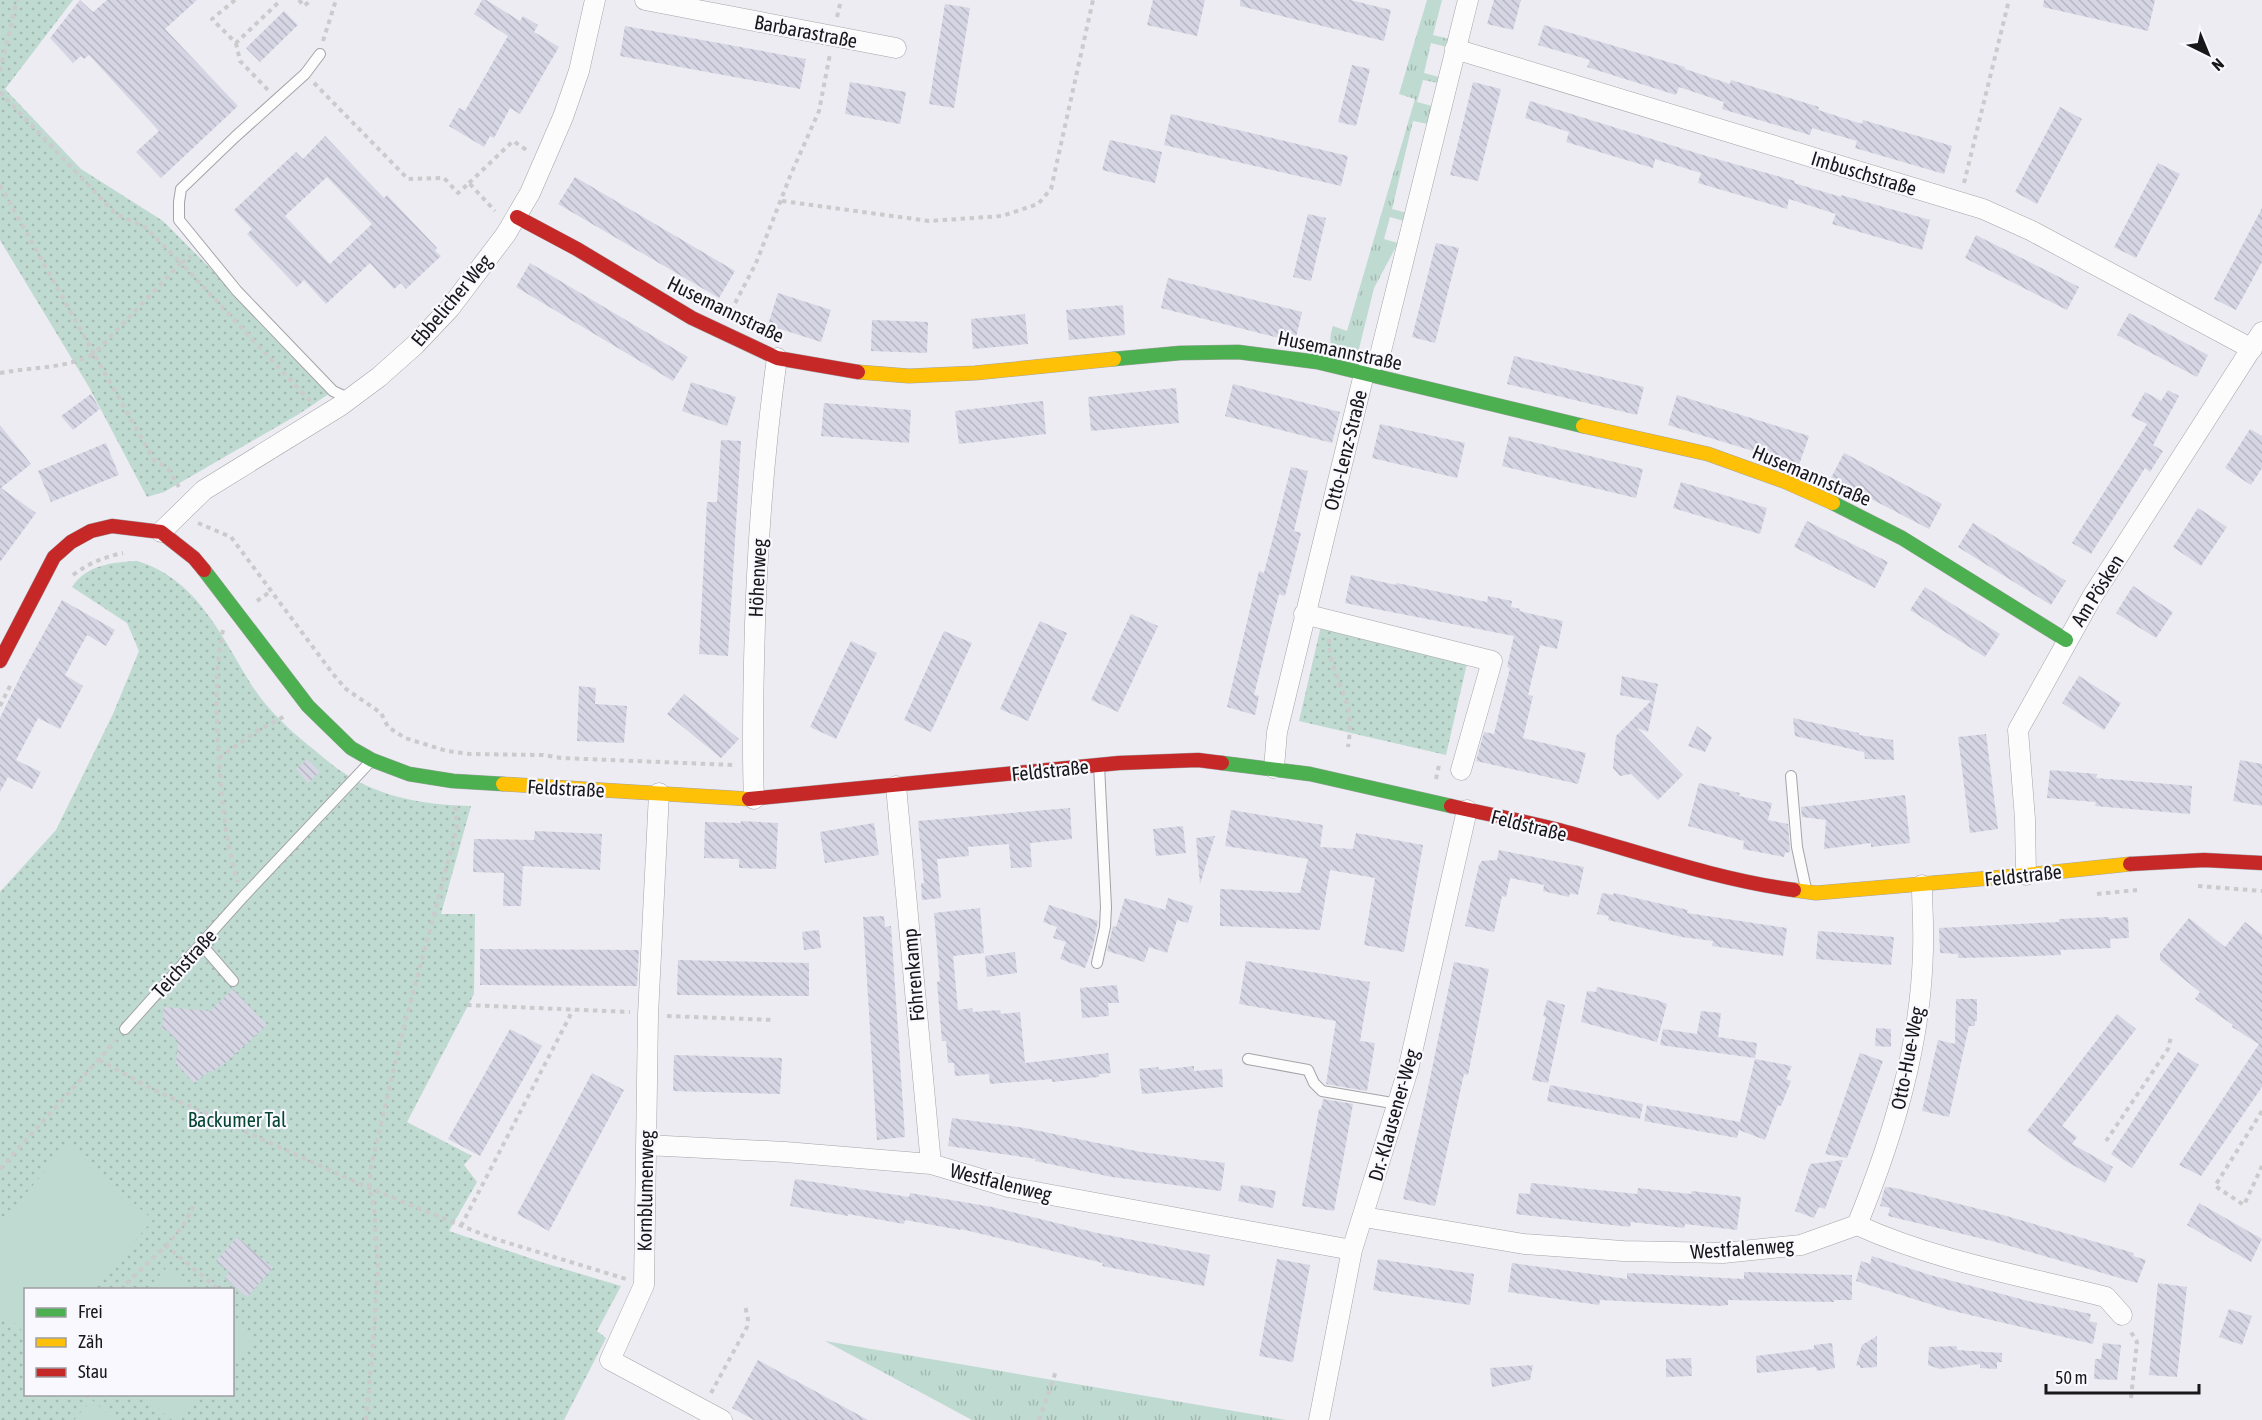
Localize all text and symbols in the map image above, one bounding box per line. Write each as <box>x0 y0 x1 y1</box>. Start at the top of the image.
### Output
street label: Barbarastraße <box>753 10 859 52</box>
north arrow <box>2178 24 2238 84</box>
text: N <box>2209 55 2228 75</box>
street label: Imbuschstraße <box>1809 146 1919 200</box>
street label: Ebbelicher Weg <box>406 249 496 351</box>
street label: Husemannstraße <box>664 271 788 347</box>
street label: Husemannstraße <box>1276 326 1404 374</box>
street label: Otto-Lenz-Straße <box>1319 387 1371 513</box>
street label: Husemannstraße <box>1749 440 1875 510</box>
street label: Höhenweg <box>743 538 771 618</box>
street label: Am Pösken <box>2066 550 2128 630</box>
street label: Feldstraße <box>1010 755 1090 785</box>
street label: Feldstraße <box>527 774 605 802</box>
street label: Feldstraße <box>1489 804 1569 846</box>
street label: Feldstraße <box>1983 860 2063 890</box>
street label: Teichstraße <box>147 924 221 1002</box>
street label: Föhrenkamp <box>897 927 929 1023</box>
street label: Otto-Hue-Weg <box>1886 1004 1928 1111</box>
street label: Dr.-Klausener-Weg <box>1363 1046 1423 1184</box>
park label: Backumer Tal <box>188 1108 287 1131</box>
street label: Kornblumenweg <box>632 1130 658 1252</box>
street label: Westfalenweg <box>948 1158 1055 1206</box>
street label: Westfalenweg <box>1689 1233 1795 1263</box>
legend <box>24 1288 234 1396</box>
text: Frei <box>78 1301 103 1322</box>
text: Zäh <box>78 1331 103 1352</box>
scale bar <box>2046 1357 2199 1395</box>
text: Stau <box>78 1361 108 1382</box>
text: 50 m <box>2055 1367 2087 1388</box>

